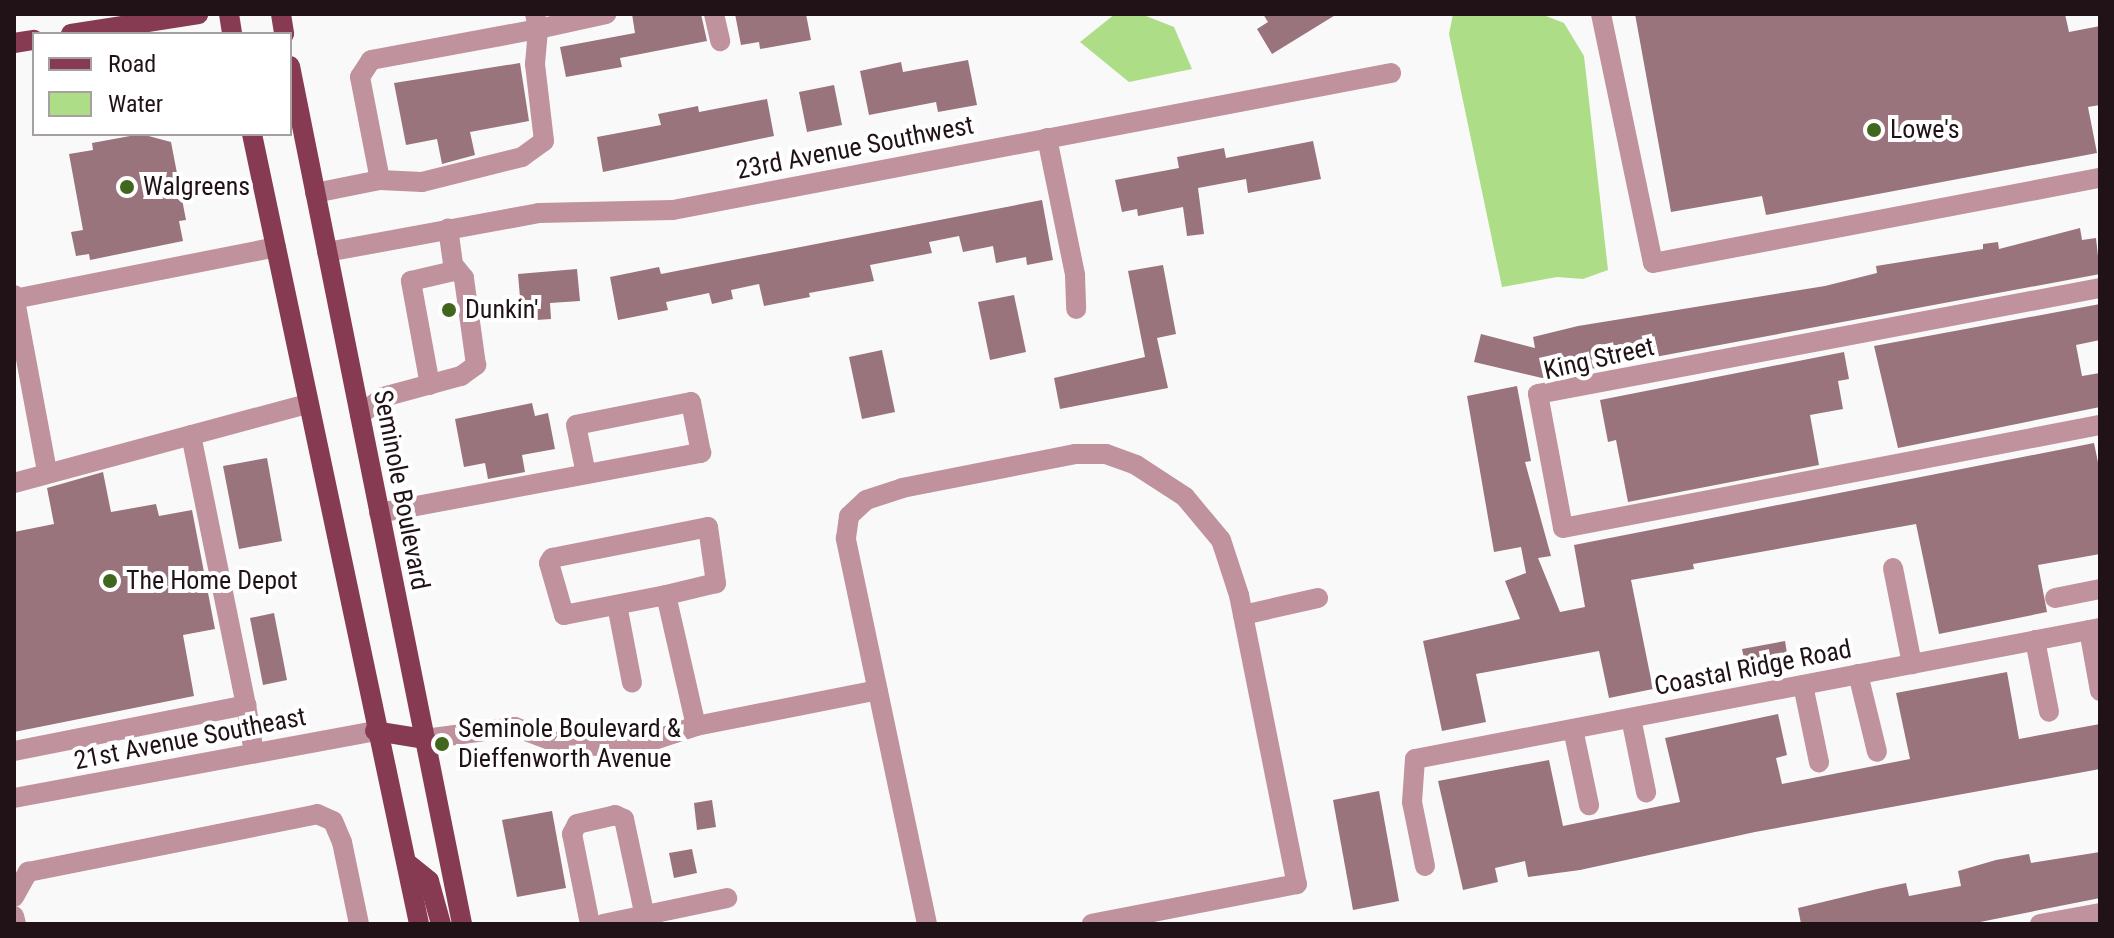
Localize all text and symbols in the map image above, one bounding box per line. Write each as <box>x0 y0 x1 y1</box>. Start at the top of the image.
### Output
legend <box>32 32 292 136</box>
text: Road <box>108 50 156 78</box>
text: Water <box>108 90 163 118</box>
street label: 23rd Avenue Southwest <box>734 110 976 186</box>
place label: Lowe's <box>1890 114 1960 146</box>
marker: Lowe's <box>1865 121 1883 139</box>
place label: Walgreens <box>143 171 250 203</box>
marker: Walgreens <box>118 178 136 196</box>
place label: Dunkin' <box>465 294 539 326</box>
marker: Dunkin' <box>440 301 458 319</box>
street label: King Street <box>1541 331 1657 387</box>
street label: Seminole Boulevard <box>366 388 436 592</box>
place label: The Home Depot <box>126 565 298 597</box>
marker: The Home Depot <box>101 572 119 590</box>
street label: Coastal Ridge Road <box>1652 634 1854 702</box>
street label: 21st Avenue Southeast <box>71 701 309 777</box>
place label: Seminole Boulevard & Dieffenworth Avenue <box>458 713 681 774</box>
marker: Seminole Boulevard & Dieffenworth Avenue <box>433 735 451 753</box>

